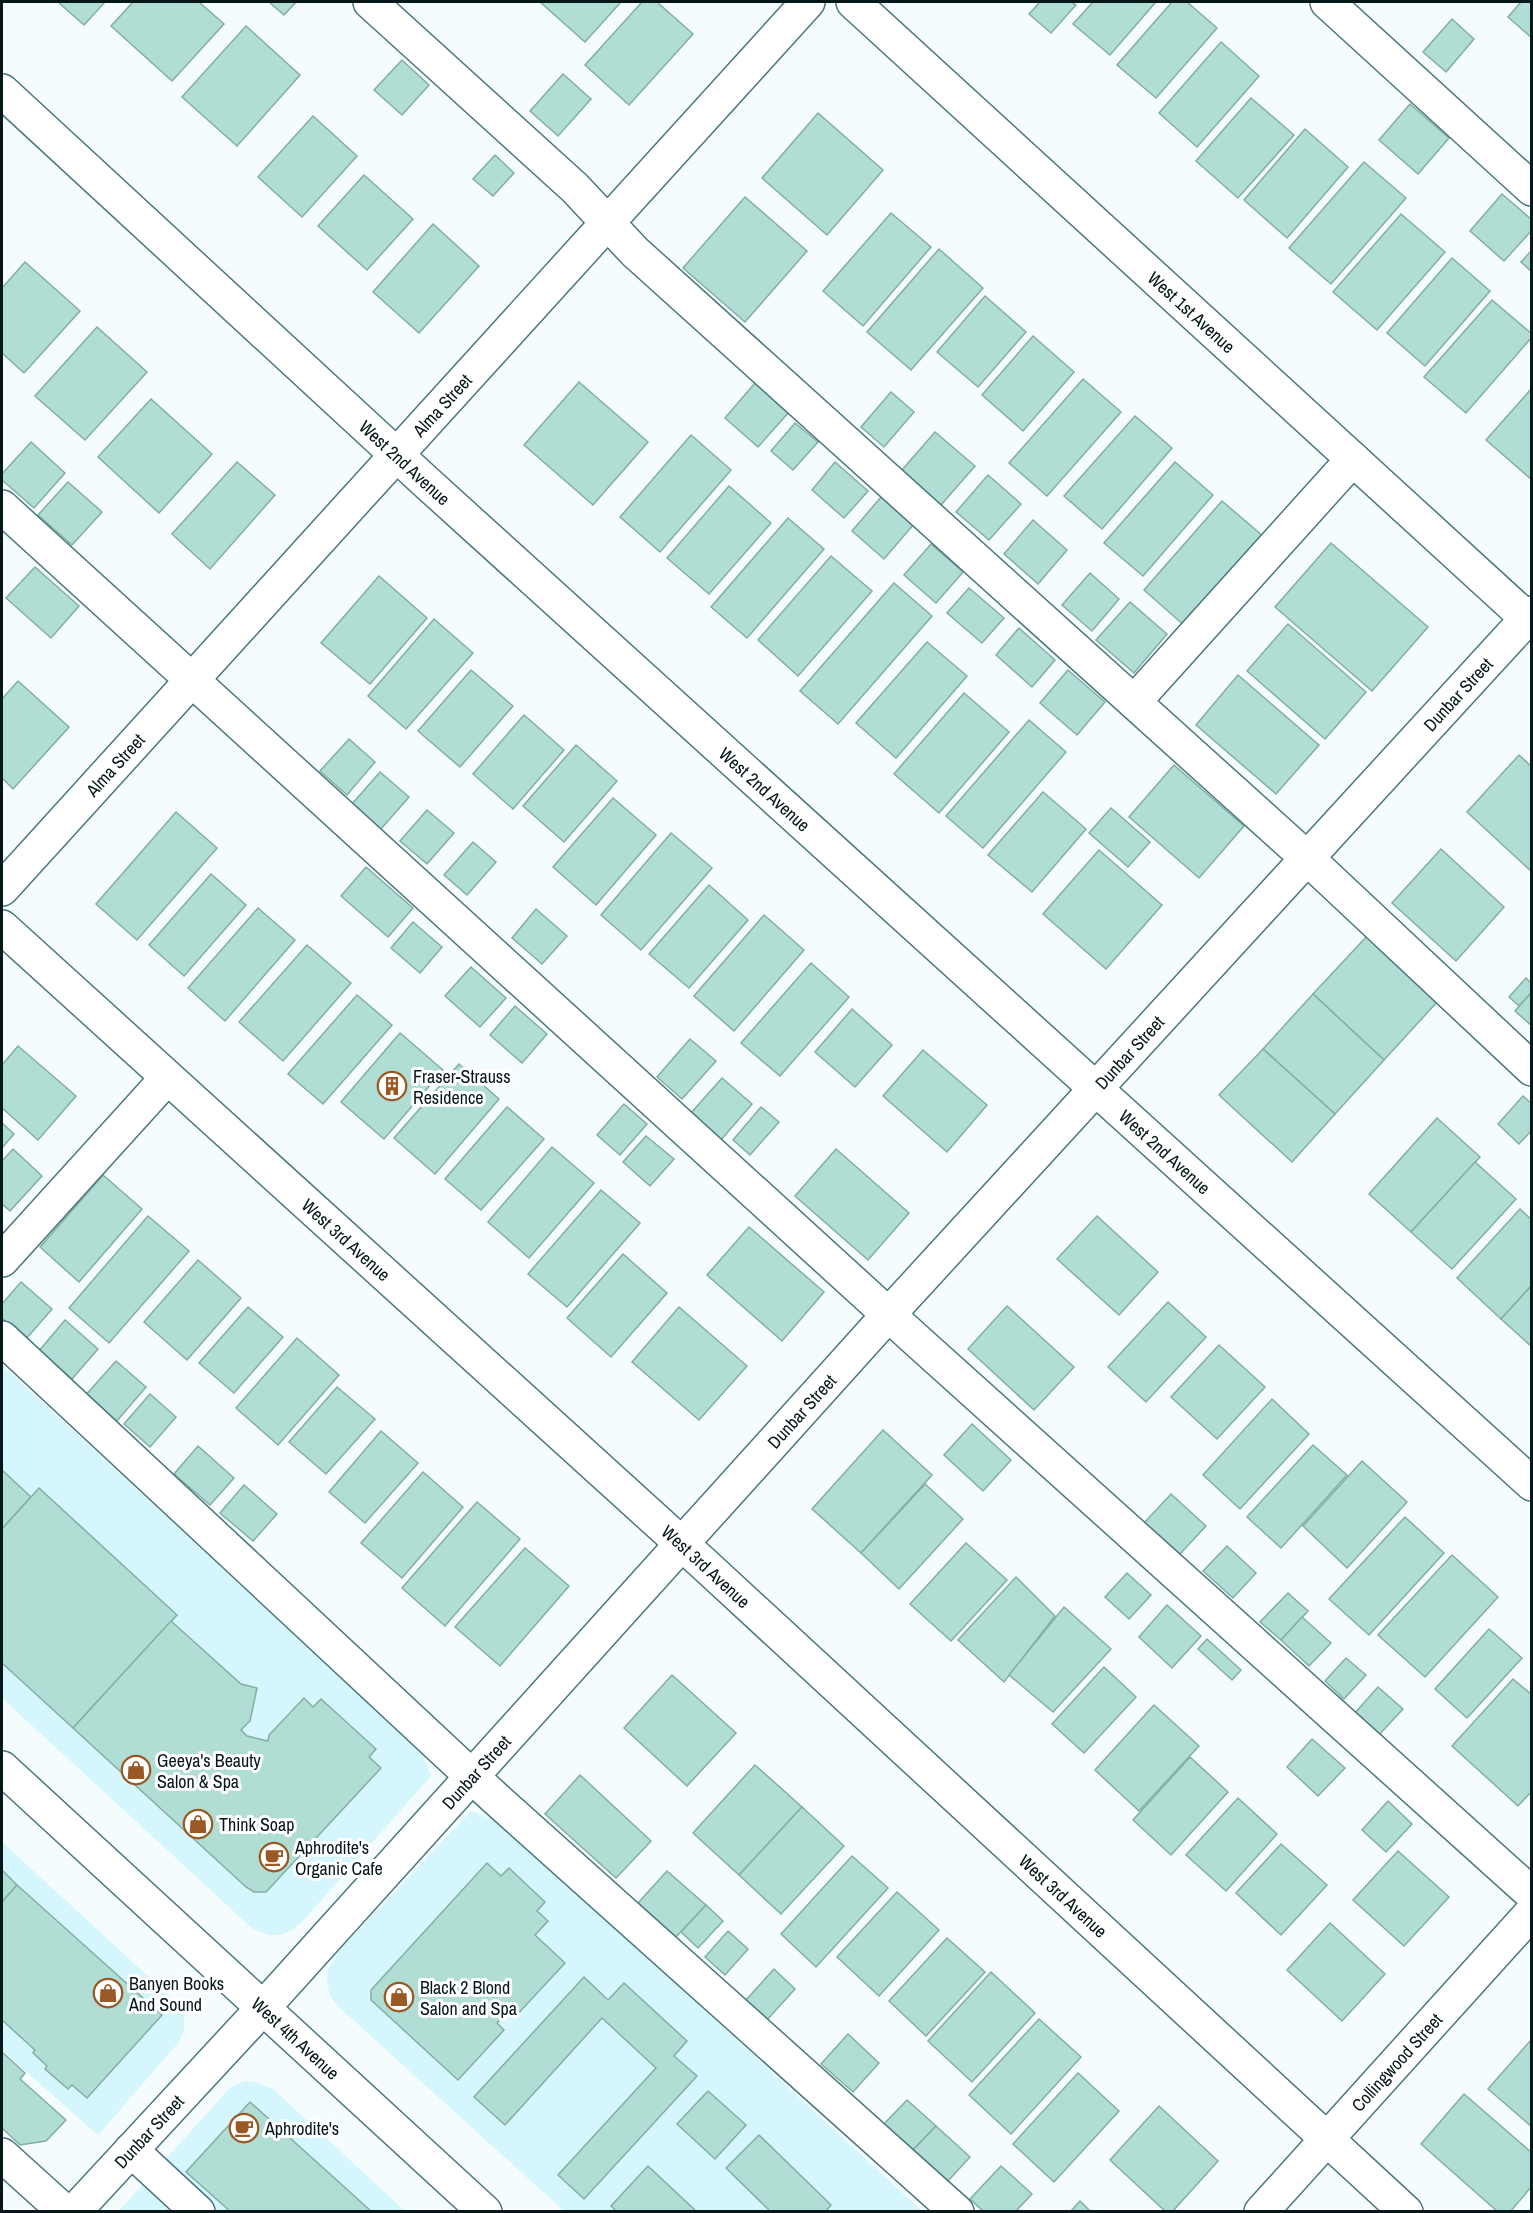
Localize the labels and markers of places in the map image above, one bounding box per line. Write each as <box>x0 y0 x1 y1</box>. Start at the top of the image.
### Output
place label: Fraser-Strauss Residence <box>413 1064 511 1110</box>
building icon: Fraser-Strauss Residence <box>376 1070 408 1102</box>
place label: Geeya's Beauty Salon & Spa <box>157 1748 261 1794</box>
shop icon: Geeya's Beauty Salon & Spa <box>120 1754 152 1786</box>
shop icon: Think Soap <box>182 1808 214 1840</box>
place label: Think Soap <box>219 1812 295 1837</box>
place label: Aphrodite's Organic Cafe <box>294 1835 383 1881</box>
cafe icon: Aphrodite's Organic Cafe <box>258 1841 290 1873</box>
place label: Banyen Books And Sound <box>128 1971 224 2017</box>
place label: Black 2 Blond Salon and Spa <box>420 1975 517 2021</box>
shop icon: Banyen Books And Sound <box>92 1977 124 2009</box>
shop icon: Black 2 Blond Salon and Spa <box>383 1981 415 2013</box>
cafe icon: Aphrodite's <box>228 2112 260 2144</box>
place label: Aphrodite's <box>264 2116 339 2141</box>

